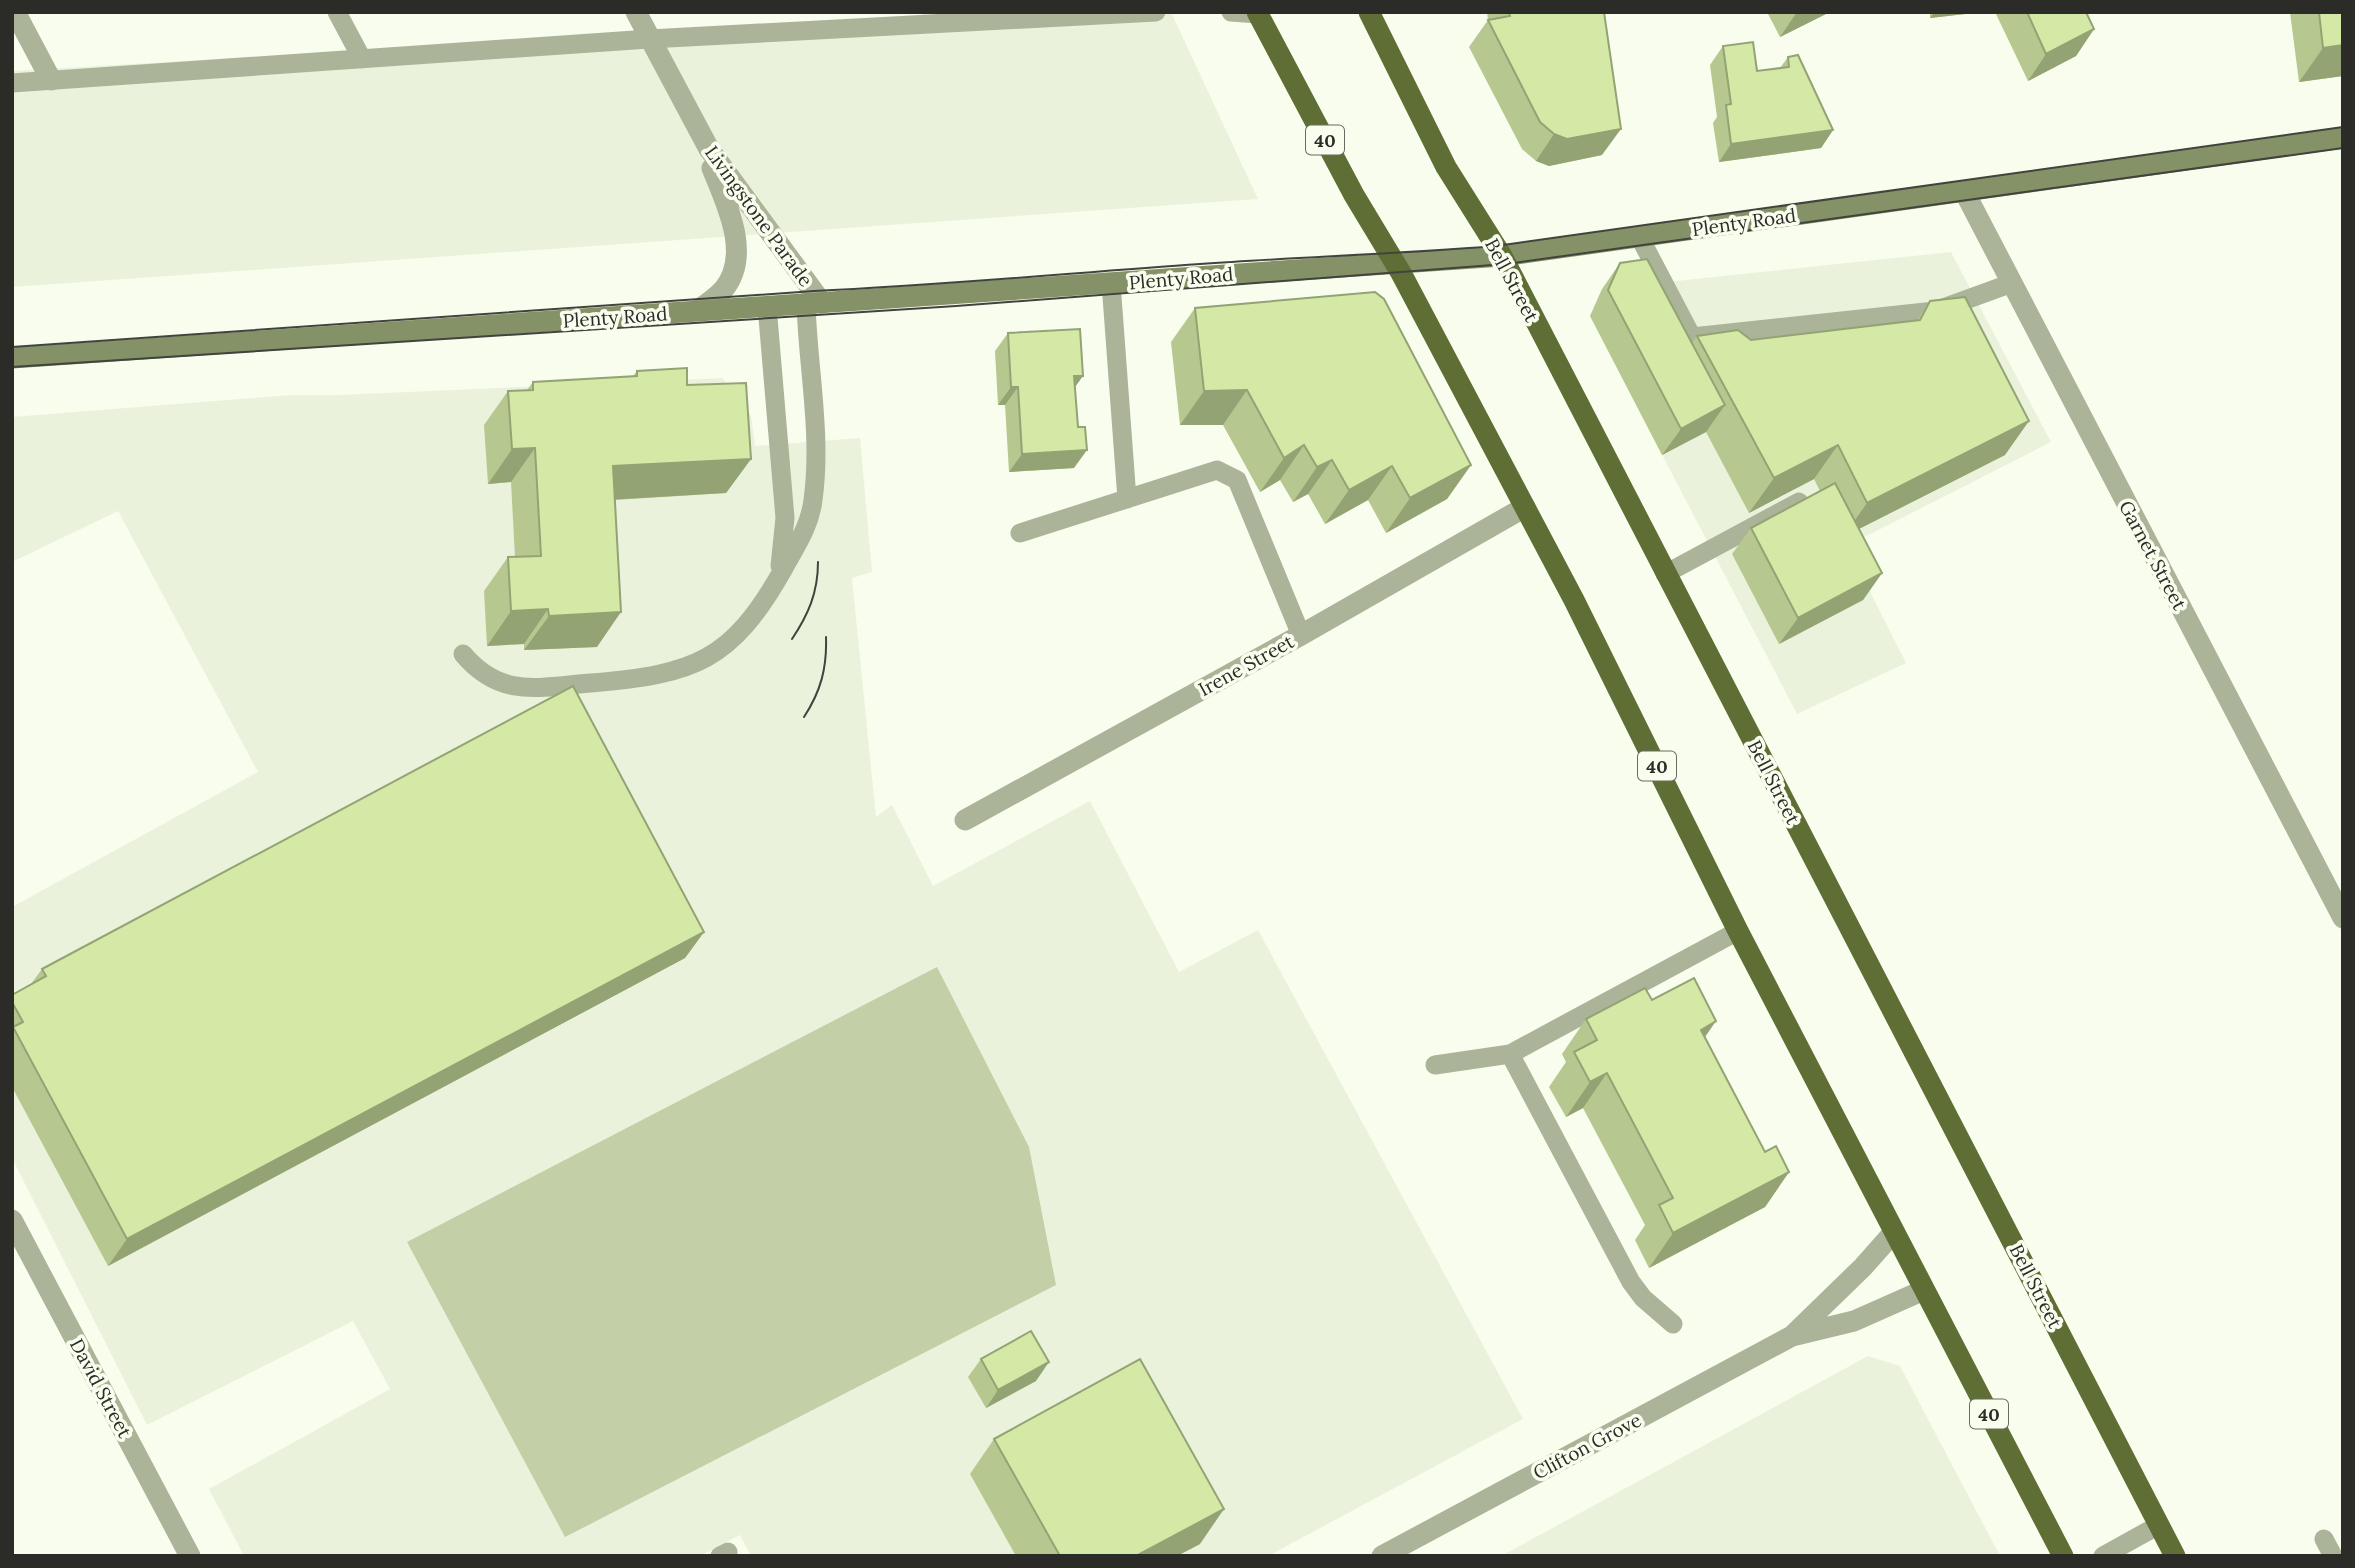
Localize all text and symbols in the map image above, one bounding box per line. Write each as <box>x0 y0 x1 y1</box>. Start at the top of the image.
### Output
road number: 40 <box>1306 125 1344 154</box>
street label: Livingstone Parade <box>700 141 818 291</box>
street label: Plenty Road <box>1690 203 1798 241</box>
street label: Bell Street <box>1480 234 1544 327</box>
street label: Plenty Road <box>1128 261 1234 295</box>
street label: Plenty Road <box>562 301 668 333</box>
street label: Garnet Street <box>2114 496 2192 614</box>
street label: Irene Street <box>1194 629 1298 701</box>
street label: Bell Street <box>1743 736 1806 829</box>
road number: 40 <box>1638 752 1676 780</box>
street label: Bell Street <box>2005 1240 2068 1333</box>
street label: David Street <box>65 1334 137 1442</box>
road number: 40 <box>1970 1400 2008 1428</box>
street label: Clifton Grove <box>1529 1408 1645 1484</box>

